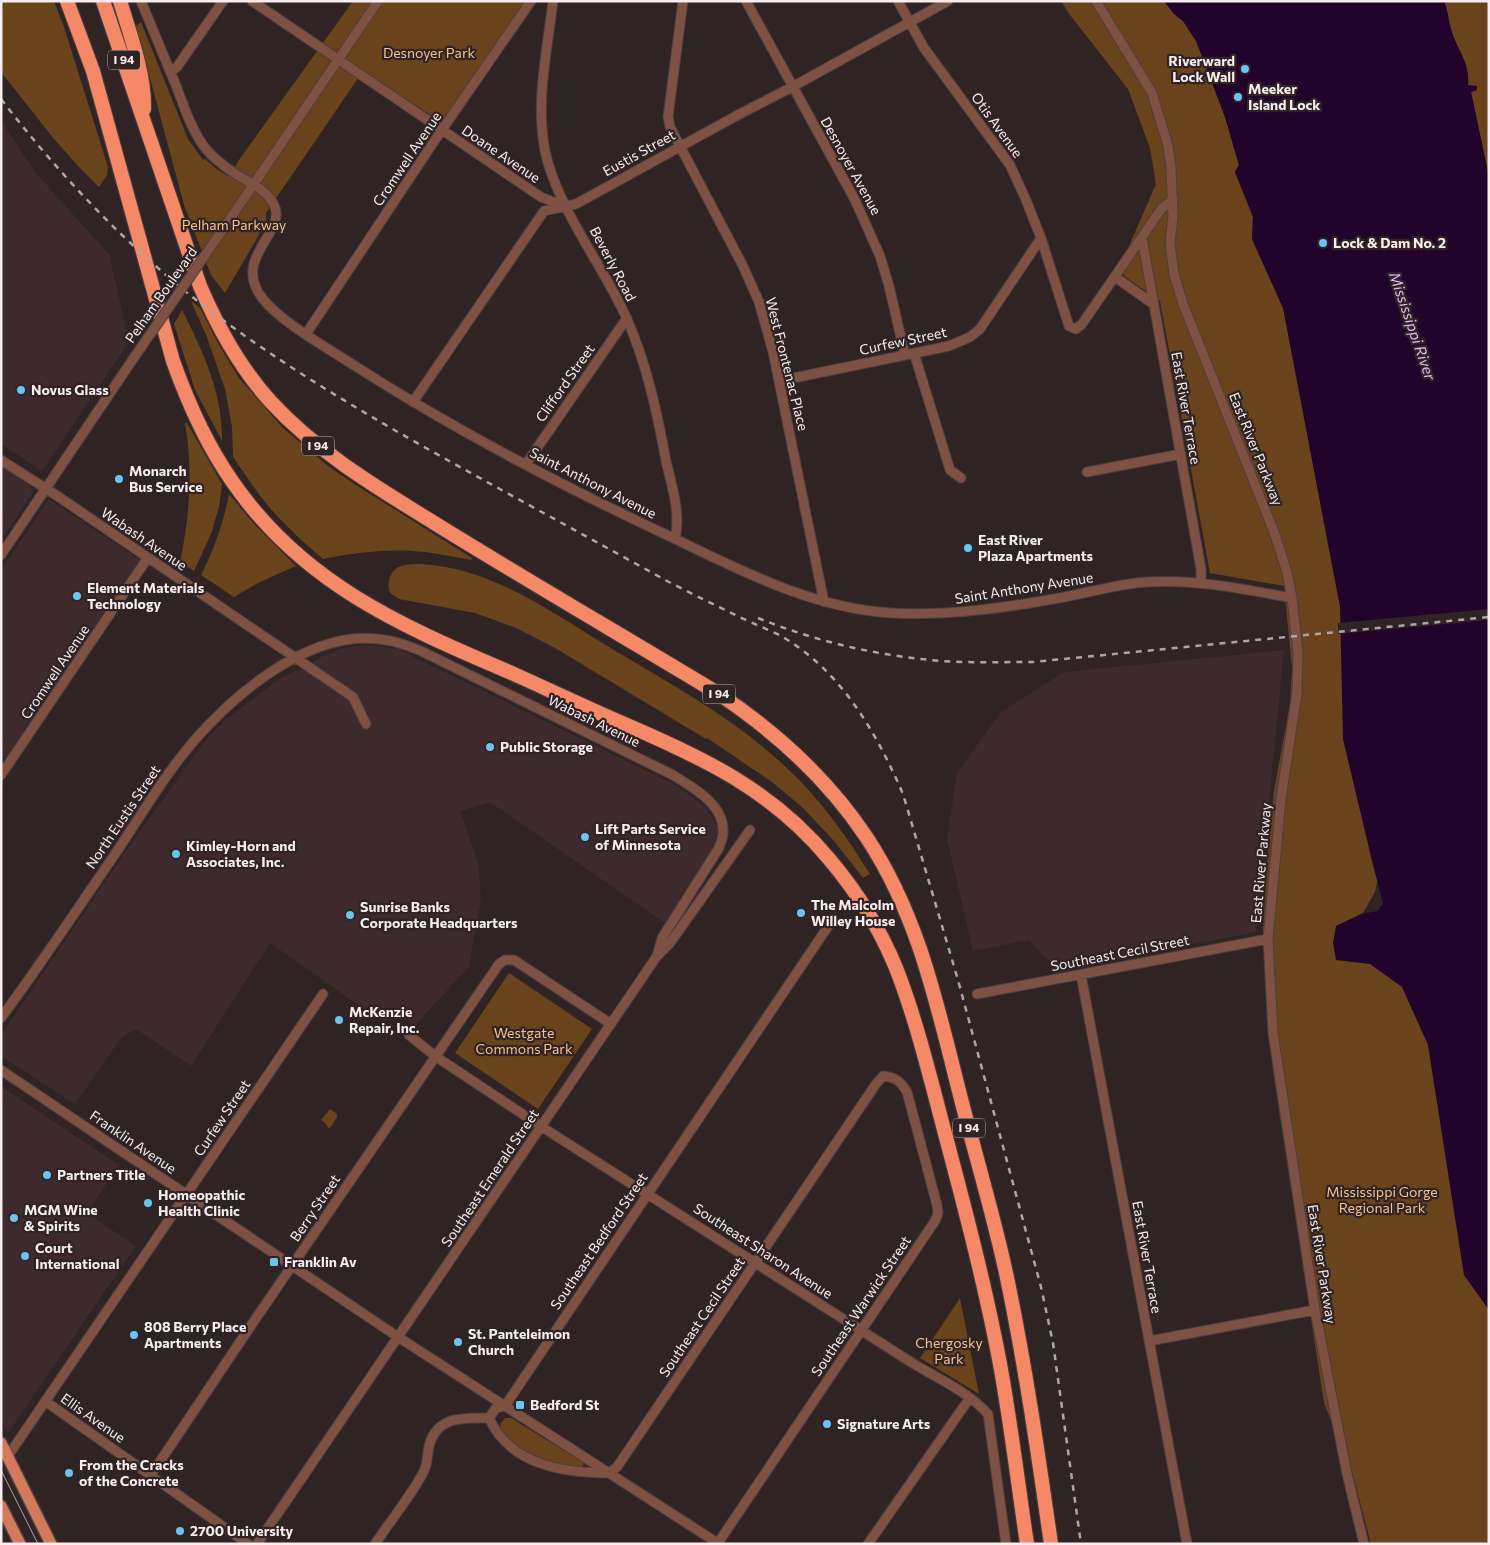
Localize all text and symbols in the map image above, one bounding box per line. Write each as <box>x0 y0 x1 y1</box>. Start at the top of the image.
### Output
park label: Desnoyer Park <box>383 44 475 61</box>
road number: I 94 <box>108 50 140 70</box>
place label: Riverward Lock Wall <box>1168 52 1235 85</box>
marker: Riverward Lock Wall <box>1239 63 1251 75</box>
place label: Meeker Island Lock <box>1248 80 1320 113</box>
street label: Otis Avenue <box>968 89 1027 161</box>
marker: Meeker Island Lock <box>1232 91 1244 103</box>
street label: Cromwell Avenue <box>369 108 444 209</box>
street label: Desnoyer Avenue <box>817 114 885 218</box>
street label: Doane Avenue <box>459 121 544 186</box>
street label: Eustis Street <box>599 126 678 179</box>
park label: Pelham Parkway <box>182 216 286 233</box>
street label: Beverly Road <box>587 223 640 304</box>
place label: Lock & Dam No. 2 <box>1333 234 1446 251</box>
marker: Lock & Dam No. 2 <box>1317 237 1329 249</box>
street label: Pelham Boulevard <box>121 243 200 346</box>
water label: Mississippi River <box>1386 269 1440 383</box>
street label: West Frontenac Place <box>763 295 812 432</box>
street label: Curfew Street <box>858 323 948 358</box>
street label: Clifford Street <box>531 340 598 425</box>
street label: East River Terrace <box>1168 350 1205 465</box>
place label: Novus Glass <box>31 381 109 398</box>
marker: Novus Glass <box>15 384 27 396</box>
street label: East River Parkway <box>1226 390 1287 508</box>
road number: I 94 <box>302 436 334 456</box>
street label: Saint Anthony Avenue <box>527 443 659 522</box>
place label: Monarch Bus Service <box>129 462 203 495</box>
marker: Monarch Bus Service <box>113 473 125 485</box>
street label: Wabash Avenue <box>98 504 191 574</box>
place label: East River Plaza Apartments <box>978 531 1094 564</box>
marker: East River Plaza Apartments <box>962 542 974 554</box>
street label: Saint Anthony Avenue <box>954 568 1094 607</box>
place label: Element Materials Technology <box>87 579 205 612</box>
marker: Element Materials Technology <box>71 590 83 602</box>
street label: Cromwell Avenue <box>17 621 92 722</box>
road number: I 94 <box>703 684 735 704</box>
street label: Wabash Avenue <box>545 691 643 750</box>
place label: Public Storage <box>500 738 593 755</box>
marker: Public Storage <box>484 741 496 753</box>
street label: North Eustis Street <box>82 761 164 872</box>
street label: East River Parkway <box>1247 802 1274 924</box>
place label: Lift Parts Service of Minnesota <box>595 820 706 853</box>
marker: Lift Parts Service of Minnesota <box>579 831 591 843</box>
place label: Kimley-Horn and Associates, Inc. <box>186 837 296 870</box>
marker: Kimley-Horn and Associates, Inc. <box>170 848 182 860</box>
place label: The Malcolm Willey House <box>811 896 895 929</box>
place label: Sunrise Banks Corporate Headquarters <box>360 898 518 931</box>
marker: The Malcolm Willey House <box>795 907 807 919</box>
marker: Sunrise Banks Corporate Headquarters <box>344 909 356 921</box>
street label: Southeast Cecil Street <box>1049 931 1191 974</box>
place label: McKenzie Repair, Inc. <box>349 1003 420 1036</box>
marker: McKenzie Repair, Inc. <box>333 1014 345 1026</box>
park label: Westgate Commons Park <box>475 1024 573 1057</box>
street label: Curfew Street <box>190 1076 254 1159</box>
street label: Franklin Avenue <box>87 1106 180 1177</box>
street label: Southeast Emerald Street <box>437 1106 542 1250</box>
road number: I 94 <box>953 1118 985 1138</box>
place label: Partners Title <box>57 1166 145 1183</box>
marker: Partners Title <box>41 1169 53 1181</box>
street label: Southeast Bedford Street <box>546 1169 651 1312</box>
street label: Berry Street <box>286 1171 343 1244</box>
park label: Mississippi Gorge Regional Park <box>1326 1183 1438 1216</box>
place label: Homeopathic Health Clinic <box>158 1186 245 1219</box>
marker: Homeopathic Health Clinic <box>142 1197 154 1209</box>
street label: Southeast Sharon Avenue <box>691 1199 836 1302</box>
street label: East River Terrace <box>1129 1199 1166 1314</box>
place label: MGM Wine & Spirits <box>24 1201 98 1234</box>
street label: East River Parkway <box>1305 1203 1340 1325</box>
marker: MGM Wine & Spirits <box>8 1212 20 1224</box>
street label: Southeast Warwick Street <box>807 1232 914 1379</box>
place label: Court International <box>35 1239 119 1272</box>
marker: Court International <box>19 1250 31 1262</box>
place label: Franklin Av <box>284 1253 357 1270</box>
street label: Southeast Cecil Street <box>655 1253 748 1380</box>
marker: Franklin Av <box>268 1256 280 1268</box>
place label: 808 Berry Place Apartments <box>144 1318 246 1351</box>
place label: St. Panteleimon Church <box>468 1325 570 1358</box>
marker: 808 Berry Place Apartments <box>128 1329 140 1341</box>
park label: Chergosky Park <box>915 1334 983 1367</box>
marker: St. Panteleimon Church <box>452 1336 464 1348</box>
street label: Ellis Avenue <box>58 1389 129 1446</box>
place label: Bedford St <box>530 1396 599 1413</box>
marker: Bedford St <box>514 1399 526 1411</box>
place label: Signature Arts <box>837 1415 931 1432</box>
marker: Signature Arts <box>821 1418 833 1430</box>
place label: From the Cracks of the Concrete <box>79 1456 184 1489</box>
marker: From the Cracks of the Concrete <box>63 1467 75 1479</box>
place label: 2700 University <box>190 1522 294 1539</box>
marker: 2700 University <box>174 1525 186 1537</box>

